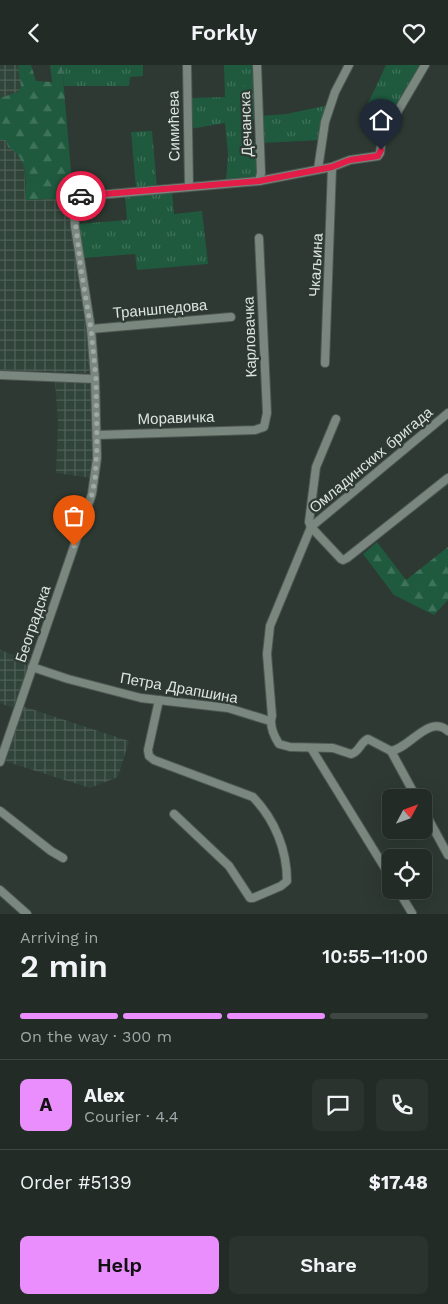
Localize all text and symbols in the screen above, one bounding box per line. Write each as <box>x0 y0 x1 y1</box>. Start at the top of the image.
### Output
icon: back <box>20 19 48 47</box>
icon: heart <box>400 19 428 47</box>
text: Forkly <box>191 20 257 45</box>
street label: Симићева <box>164 90 184 162</box>
street label: Дечанска <box>236 90 256 157</box>
pin <box>360 99 402 150</box>
icon: home <box>367 106 395 134</box>
courier <box>56 171 106 221</box>
icon: car <box>67 182 95 210</box>
street label: Чкаљина <box>305 232 327 297</box>
street label: Траншпедова <box>112 296 209 322</box>
street label: Карловачка <box>240 296 260 378</box>
street label: Омладинских бригада <box>306 403 437 517</box>
street label: Моравичка <box>137 408 215 428</box>
pin <box>53 495 95 546</box>
icon: bag <box>60 502 88 530</box>
street label: Београдска <box>11 583 55 665</box>
street label: Петра Драпшина <box>119 669 240 707</box>
north arrow <box>382 789 432 839</box>
map controls <box>382 789 432 899</box>
button: locate <box>382 849 432 899</box>
text: Arriving in <box>20 928 98 947</box>
text: 10:55–11:00 <box>322 945 428 968</box>
text: 2 min <box>20 947 108 985</box>
text: On the way · 300 m <box>20 1027 172 1046</box>
button: chat <box>312 1079 364 1131</box>
button: phone <box>376 1079 428 1131</box>
text: Alex <box>84 1084 125 1107</box>
text: A <box>40 1093 52 1116</box>
text: Courier · 4.4 <box>84 1107 179 1126</box>
text: Order #5139 <box>20 1171 132 1194</box>
text: $17.48 <box>369 1171 428 1194</box>
button: Help <box>20 1236 219 1294</box>
button: Share <box>229 1236 428 1294</box>

